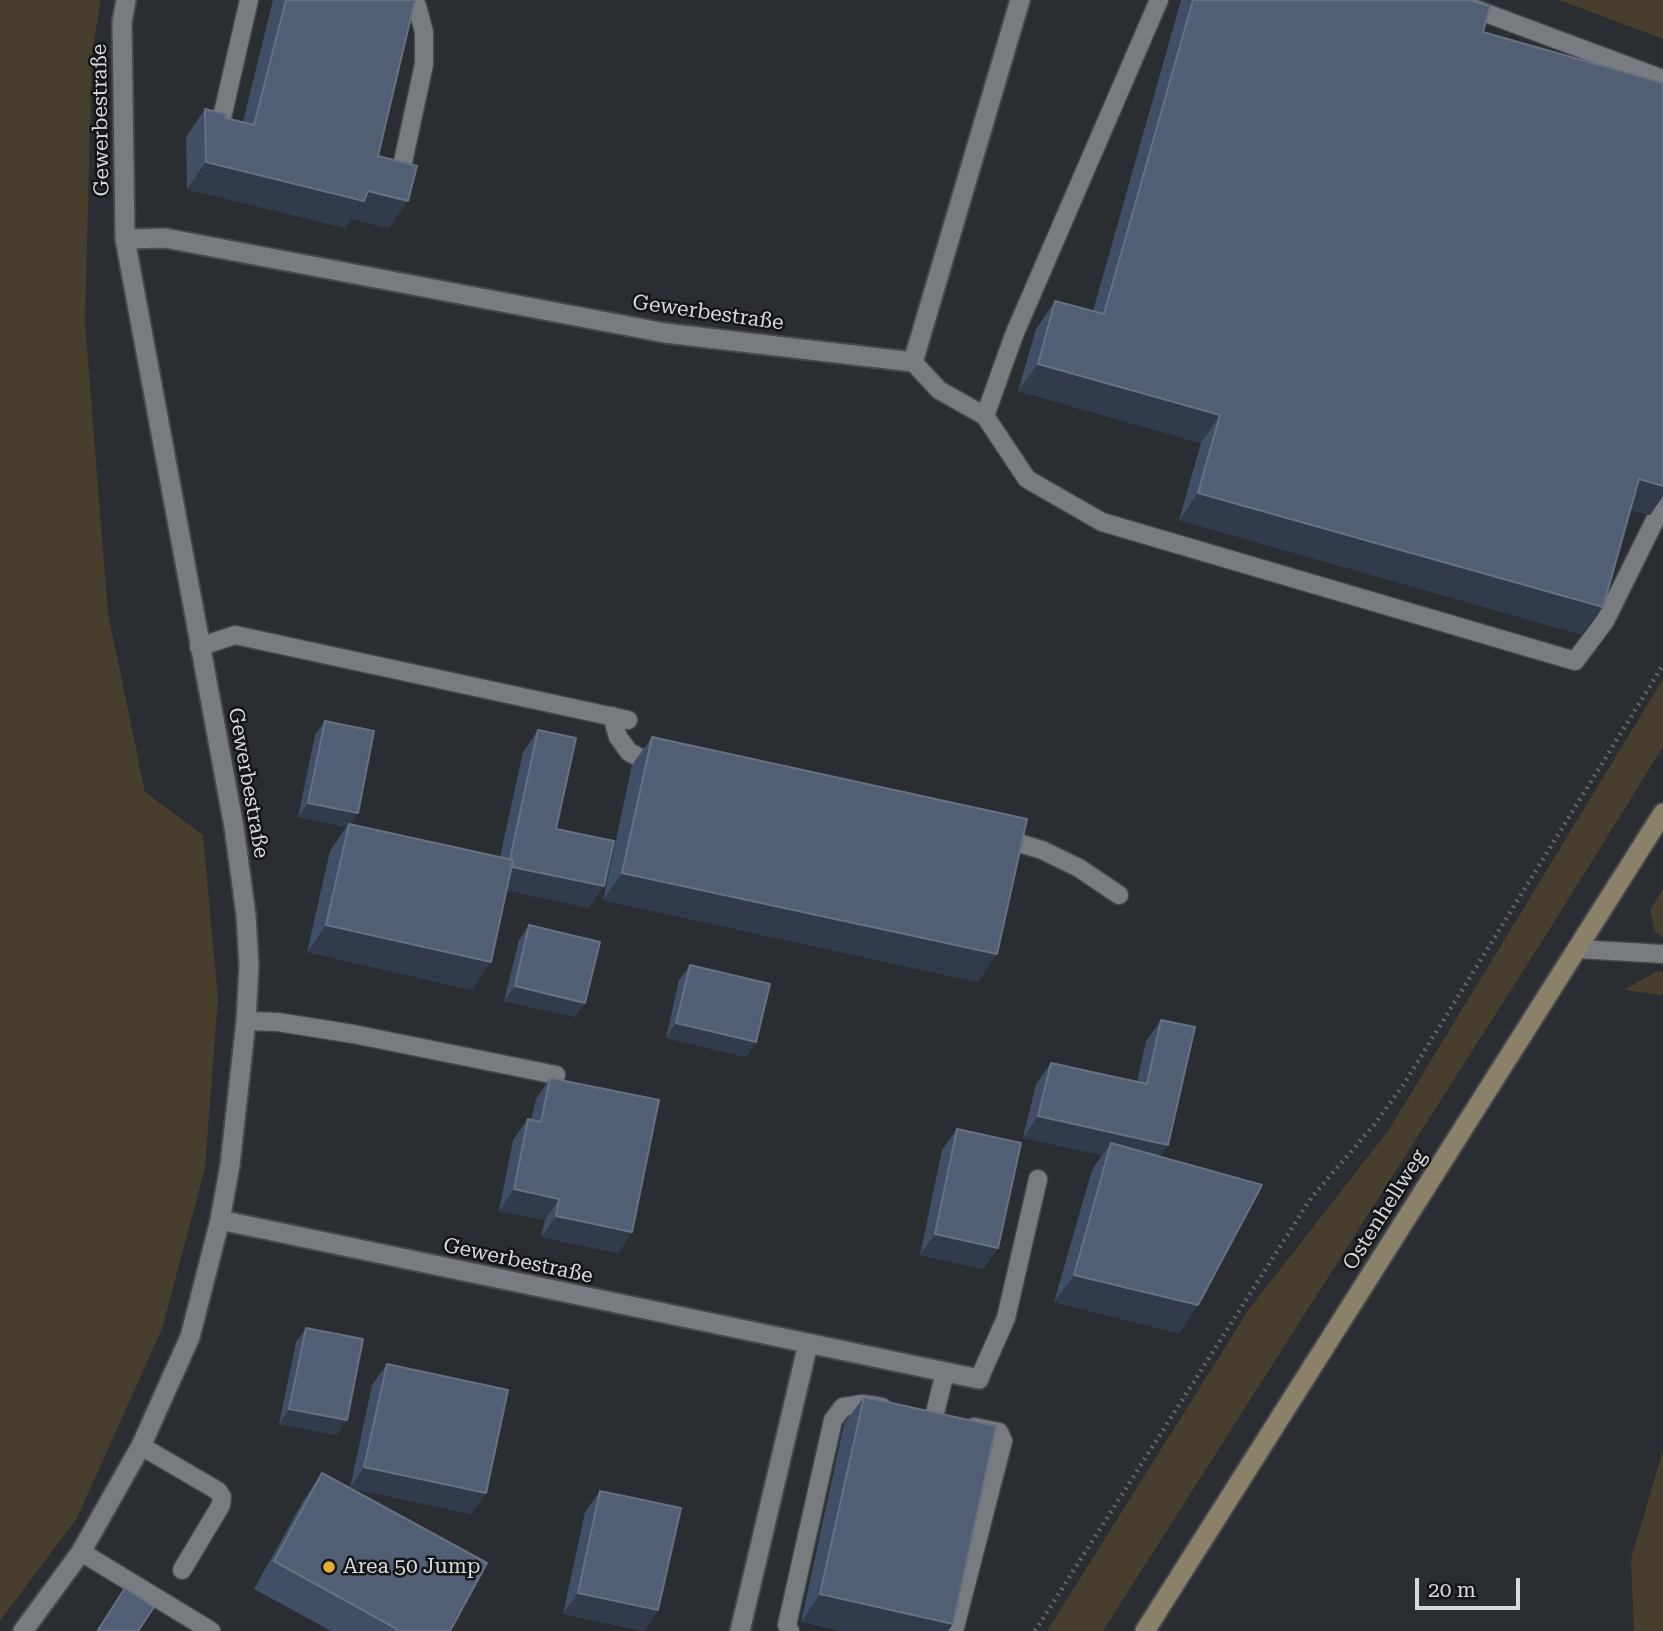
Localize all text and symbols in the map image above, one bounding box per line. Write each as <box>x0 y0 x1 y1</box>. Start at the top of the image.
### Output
street label: Gewerbestraße <box>87 44 115 196</box>
street label: Gewerbestraße <box>631 290 785 336</box>
street label: Gewerbestraße <box>222 706 274 860</box>
street label: Ostenhellweg <box>1338 1145 1432 1275</box>
street label: Gewerbestraße <box>441 1233 595 1289</box>
place label: Area 50 Jump <box>343 1554 481 1580</box>
marker: Area 50 Jump <box>321 1559 337 1575</box>
scale bar <box>1418 1564 1523 1608</box>
text: 20 m <box>1428 1578 1476 1602</box>

